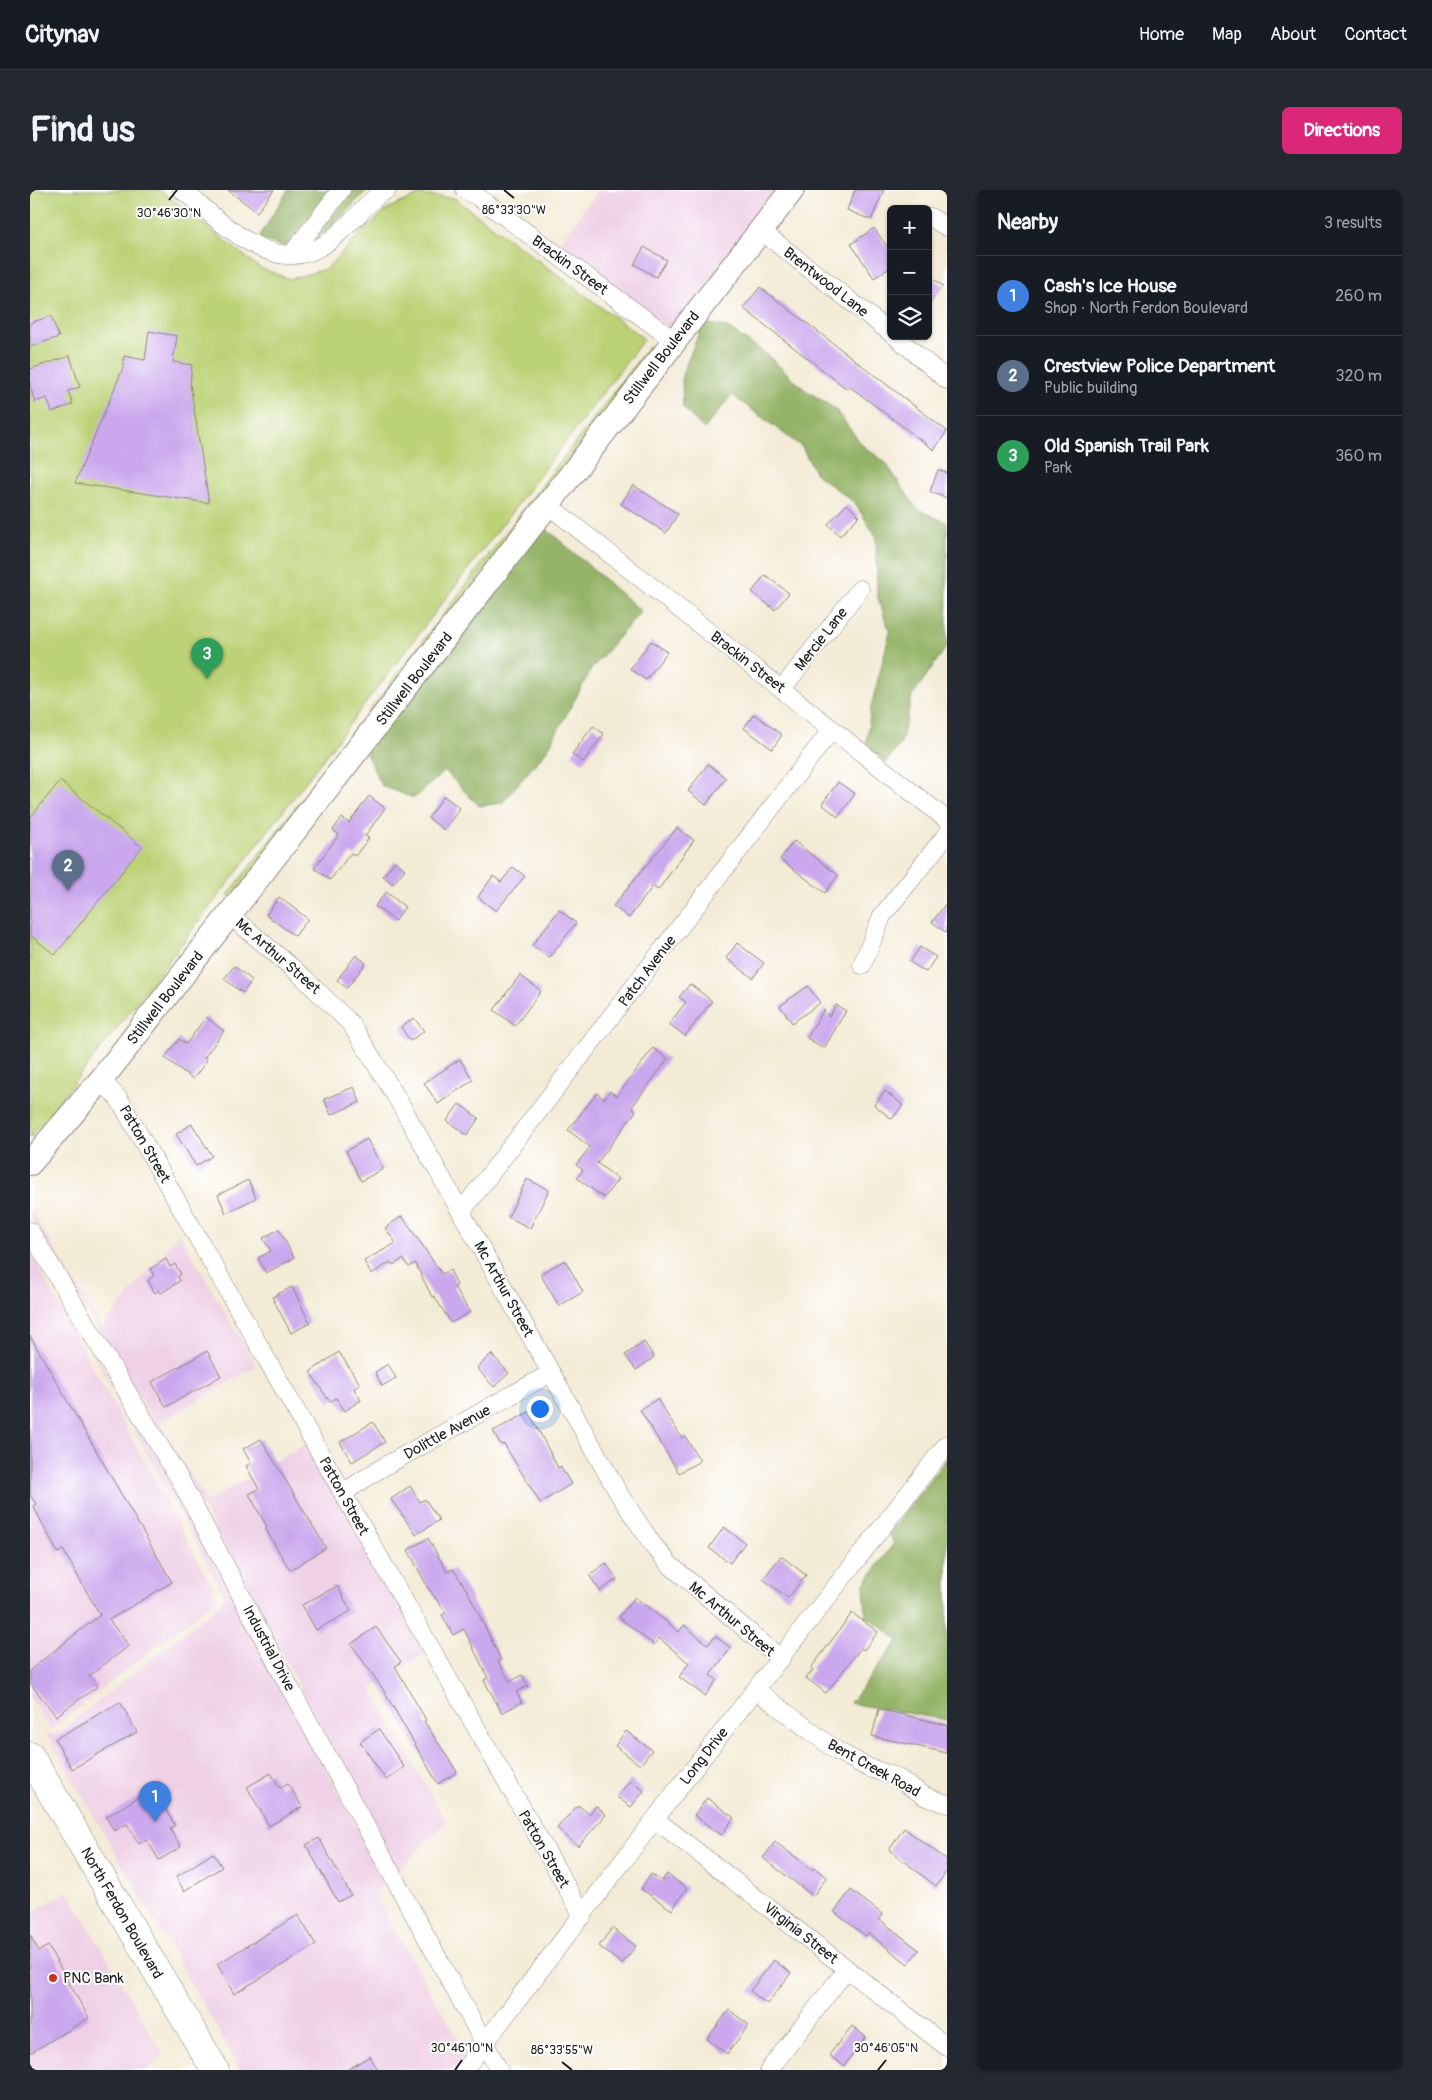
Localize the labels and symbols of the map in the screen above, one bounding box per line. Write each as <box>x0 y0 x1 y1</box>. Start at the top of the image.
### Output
text: 86°33'30"W <box>482 203 546 218</box>
text: 30°46'30"N <box>137 206 201 221</box>
street label: Brackin Street <box>528 231 612 300</box>
street label: Brentwood Lane <box>779 243 872 322</box>
street label: Stillwell Boulevard <box>619 308 704 409</box>
street label: Mercie Lane <box>791 603 852 675</box>
street label: Brackin Street <box>707 627 790 698</box>
street label: Stillwell Boulevard <box>372 629 457 730</box>
pin: 3 <box>191 638 223 679</box>
pin: 2 <box>52 850 84 891</box>
street label: Mc Arthur Street <box>231 914 325 999</box>
street label: Patch Avenue <box>614 931 681 1011</box>
street label: Stillwell Boulevard <box>123 948 208 1049</box>
street label: Patton Street <box>115 1102 175 1187</box>
street label: Mc Arthur Street <box>469 1238 538 1341</box>
your location <box>527 1396 553 1422</box>
street label: Dolittle Avenue <box>401 1401 494 1464</box>
street label: Patton Street <box>314 1454 373 1540</box>
street label: Mc Arthur Street <box>685 1578 779 1662</box>
street label: Industrial Drive <box>238 1602 299 1695</box>
street label: Long Drive <box>676 1723 733 1789</box>
street label: Bent Creek Road <box>824 1735 923 1802</box>
pin: 1 <box>139 1781 171 1822</box>
street label: Patton Street <box>514 1807 574 1892</box>
street label: North Ferdon Boulevard <box>76 1844 167 1982</box>
street label: Virginia Street <box>760 1898 842 1969</box>
place label: PNC Bank <box>63 1969 124 1988</box>
marker: PNC Bank <box>47 1972 59 1984</box>
text: 30°46'10"N <box>431 2041 493 2056</box>
text: 30°46'05"N <box>854 2041 918 2056</box>
text: 86°33'55"W <box>531 2043 593 2058</box>

